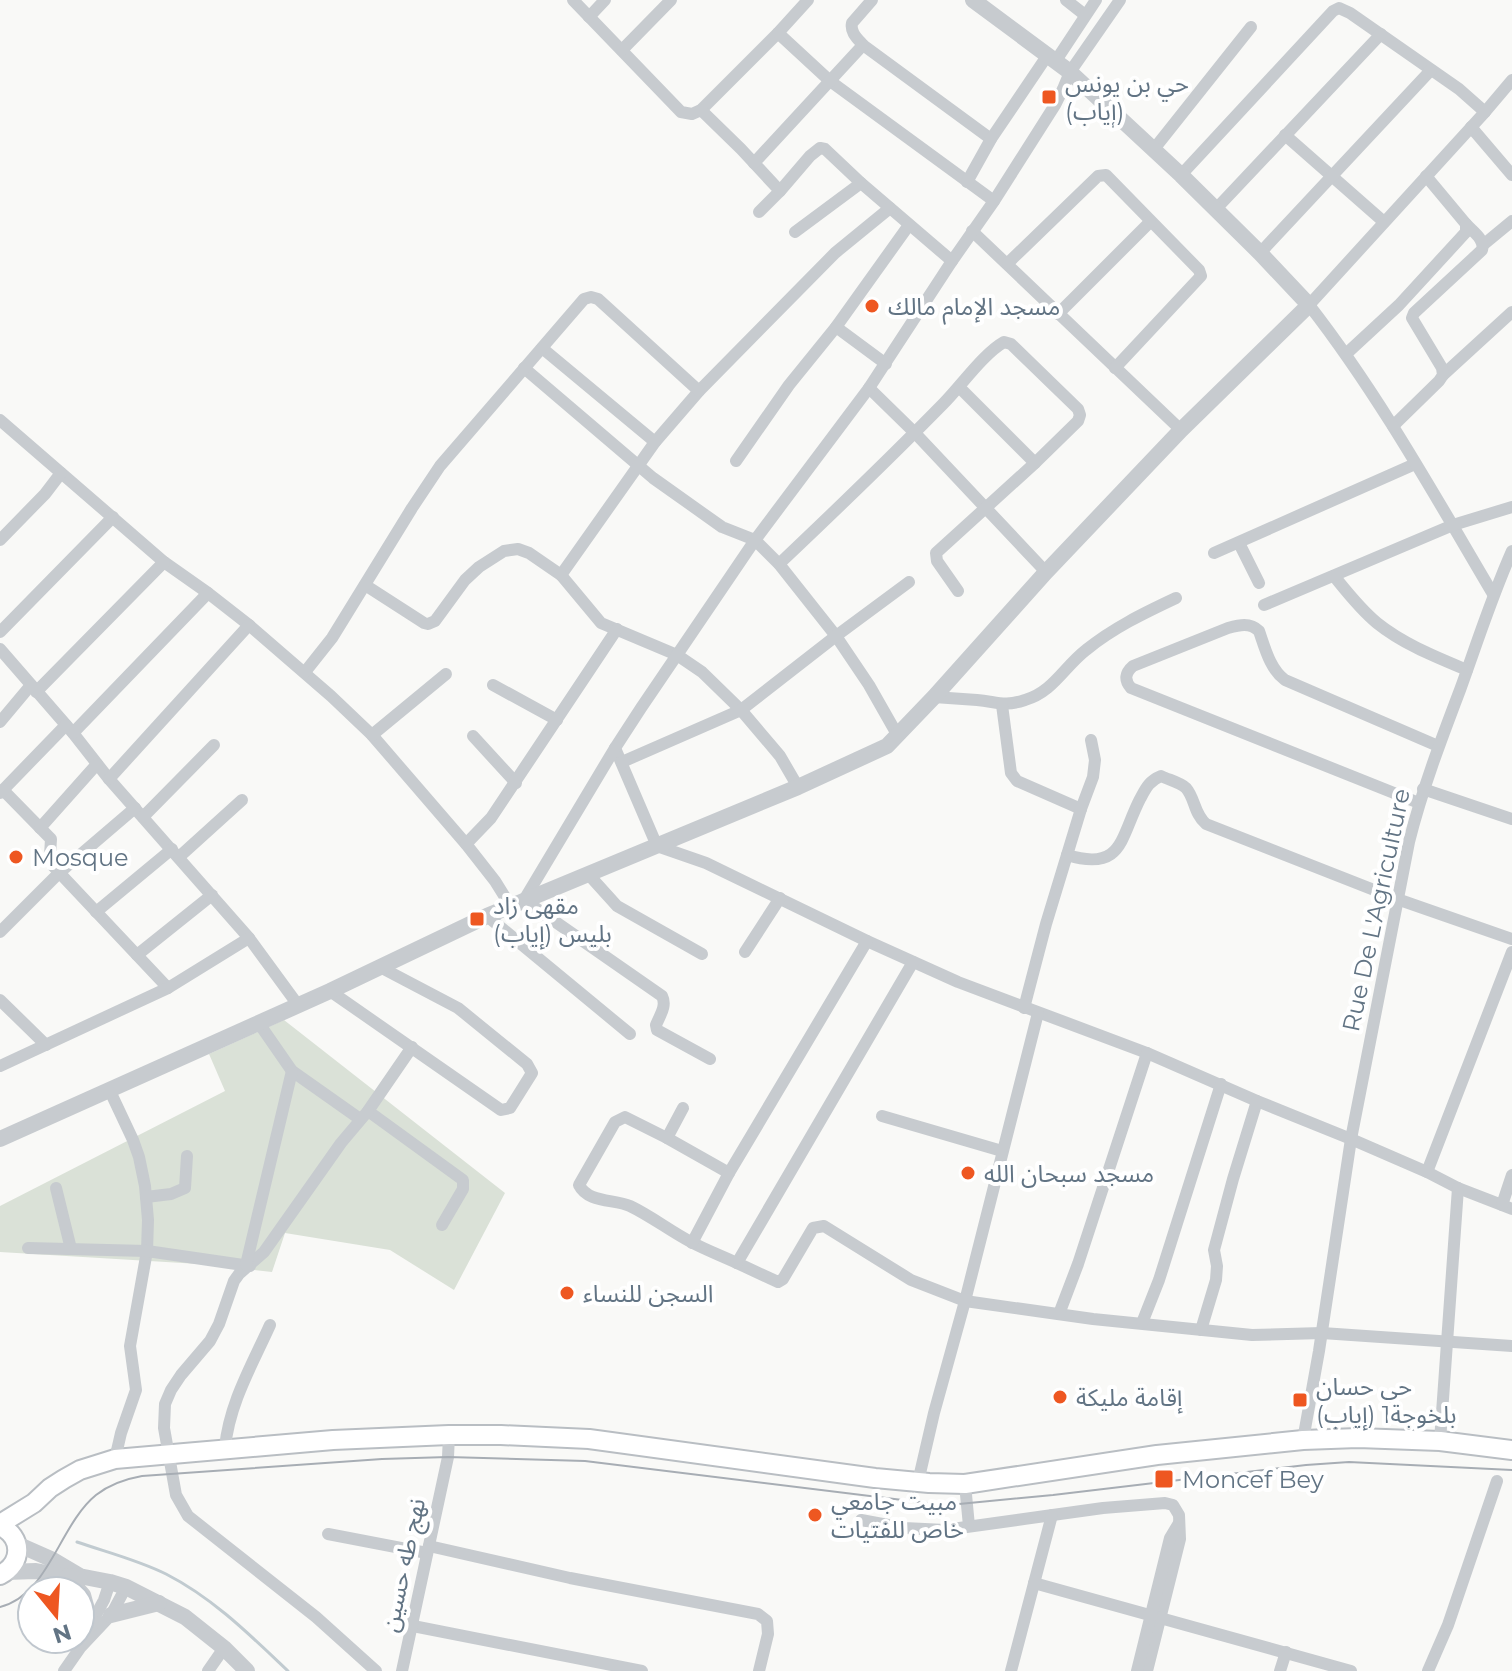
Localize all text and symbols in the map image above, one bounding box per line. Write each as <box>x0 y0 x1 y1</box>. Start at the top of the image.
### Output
place label: حي بن يونس (إياب) <box>1065 69 1189 128</box>
marker: حي بن يونس (إياب) <box>1040 88 1058 106</box>
place label: مسجد الإمام مالك <box>888 292 1060 325</box>
marker: مسجد الإمام مالك <box>863 297 881 315</box>
street label: Rue De L'Agriculture <box>1336 786 1416 1034</box>
place label: Mosque <box>32 843 129 872</box>
marker: Mosque <box>7 848 25 866</box>
place label: مقهى زاد بليس (إياب) <box>493 891 612 950</box>
marker: مقهى زاد بليس (إياب) <box>468 910 486 928</box>
place label: مسجد سبحان الله <box>984 1159 1154 1188</box>
marker: مسجد سبحان الله <box>959 1164 977 1182</box>
place label: السجن للنساء <box>583 1279 713 1308</box>
marker: السجن للنساء <box>558 1284 576 1302</box>
place label: حي حسان بلخوجة1 (إياب) <box>1316 1372 1456 1431</box>
place label: إقامة مليكة <box>1076 1383 1183 1414</box>
marker: إقامة مليكة <box>1051 1388 1069 1406</box>
marker: حي حسان بلخوجة1 (إياب) <box>1291 1391 1309 1409</box>
place label: Moncef Bey <box>1182 1465 1324 1494</box>
marker: Moncef Bey <box>1153 1468 1175 1490</box>
place label: مبيت جامعي خاص للفتيات <box>831 1487 964 1544</box>
street label: نهج طه حسين <box>375 1496 434 1635</box>
marker: مبيت جامعي خاص للفتيات <box>806 1506 824 1524</box>
north arrow <box>16 1575 96 1655</box>
text: N <box>49 1618 75 1649</box>

